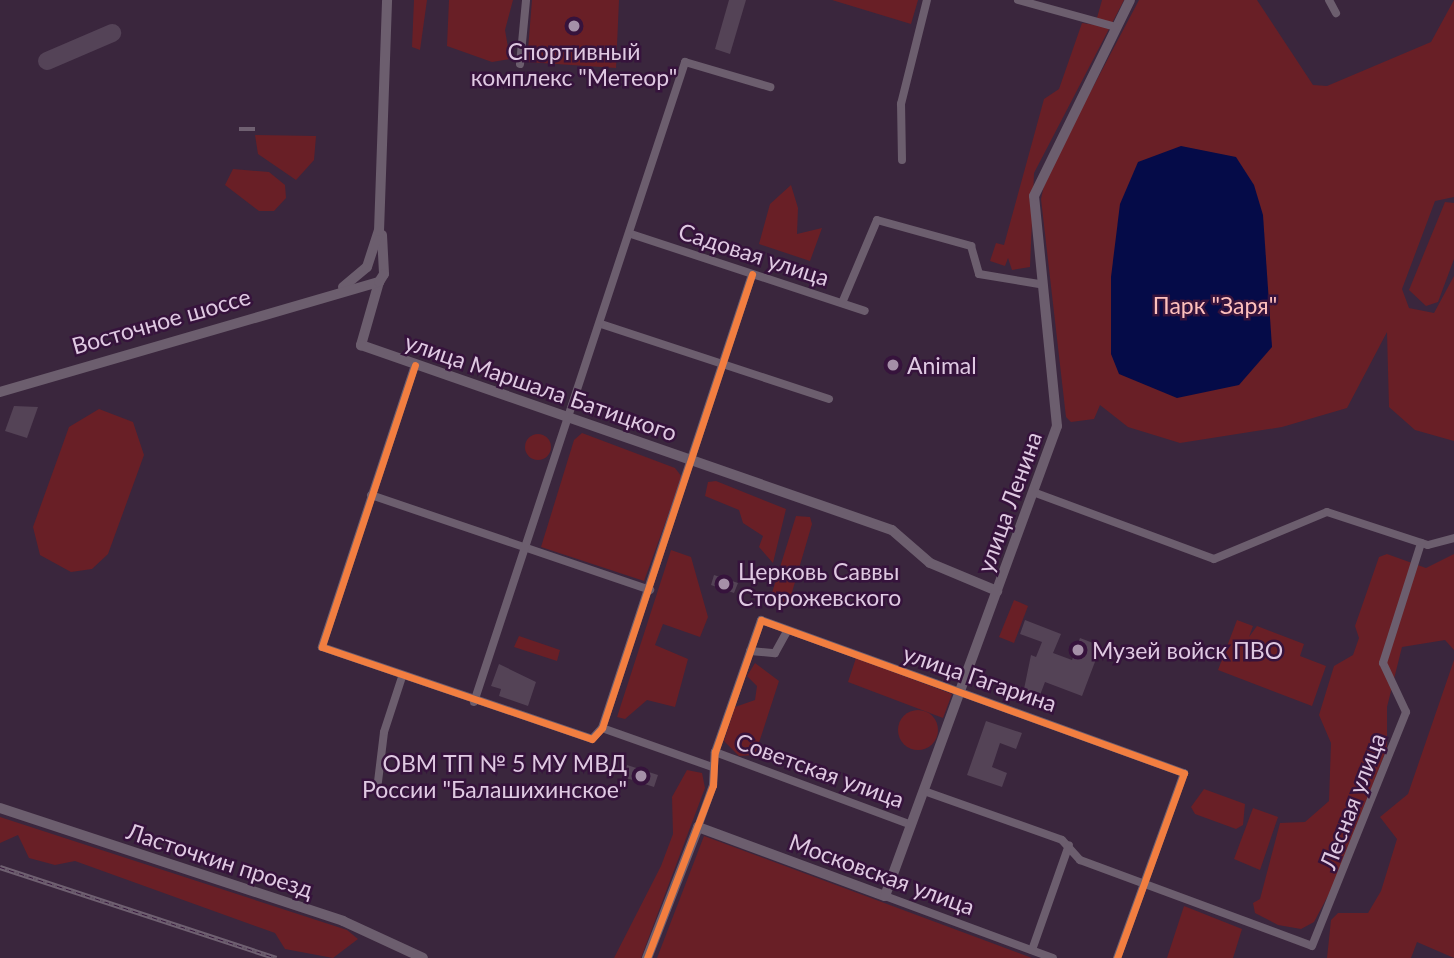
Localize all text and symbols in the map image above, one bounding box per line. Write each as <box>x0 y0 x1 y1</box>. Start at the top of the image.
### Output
marker: Спортивный комплекс "Метеор" <box>566 18 582 34</box>
place label: Спортивный комплекс "Метеор" <box>471 37 677 91</box>
street label: Садовая улица <box>675 217 833 291</box>
street label: Восточное шоссе <box>69 282 253 360</box>
park label: Парк "Заря" <box>1153 291 1277 319</box>
street label: улица Маршала Батицкого <box>401 327 681 447</box>
place label: Animal <box>907 351 977 379</box>
marker: Animal <box>885 357 901 373</box>
street label: улица Ленина <box>971 428 1047 576</box>
place label: Церковь Саввы Сторожевского <box>738 557 901 611</box>
marker: Церковь Саввы Сторожевского <box>716 576 732 592</box>
place label: Музей войск ПВО <box>1092 636 1283 664</box>
street label: улица Гагарина <box>900 639 1060 717</box>
marker: Музей войск ПВО <box>1070 642 1086 658</box>
street label: Советская улица <box>732 727 908 813</box>
street label: Лесная улица <box>1313 729 1391 873</box>
place label: ОВМ ТП № 5 МУ МВД России "Балашихинское" <box>362 749 627 803</box>
marker: ОВМ ТП № 5 МУ МВД России "Балашихинское" <box>633 768 649 784</box>
street label: Ласточкин проезд <box>123 817 317 903</box>
street label: Московская улица <box>786 828 978 920</box>

